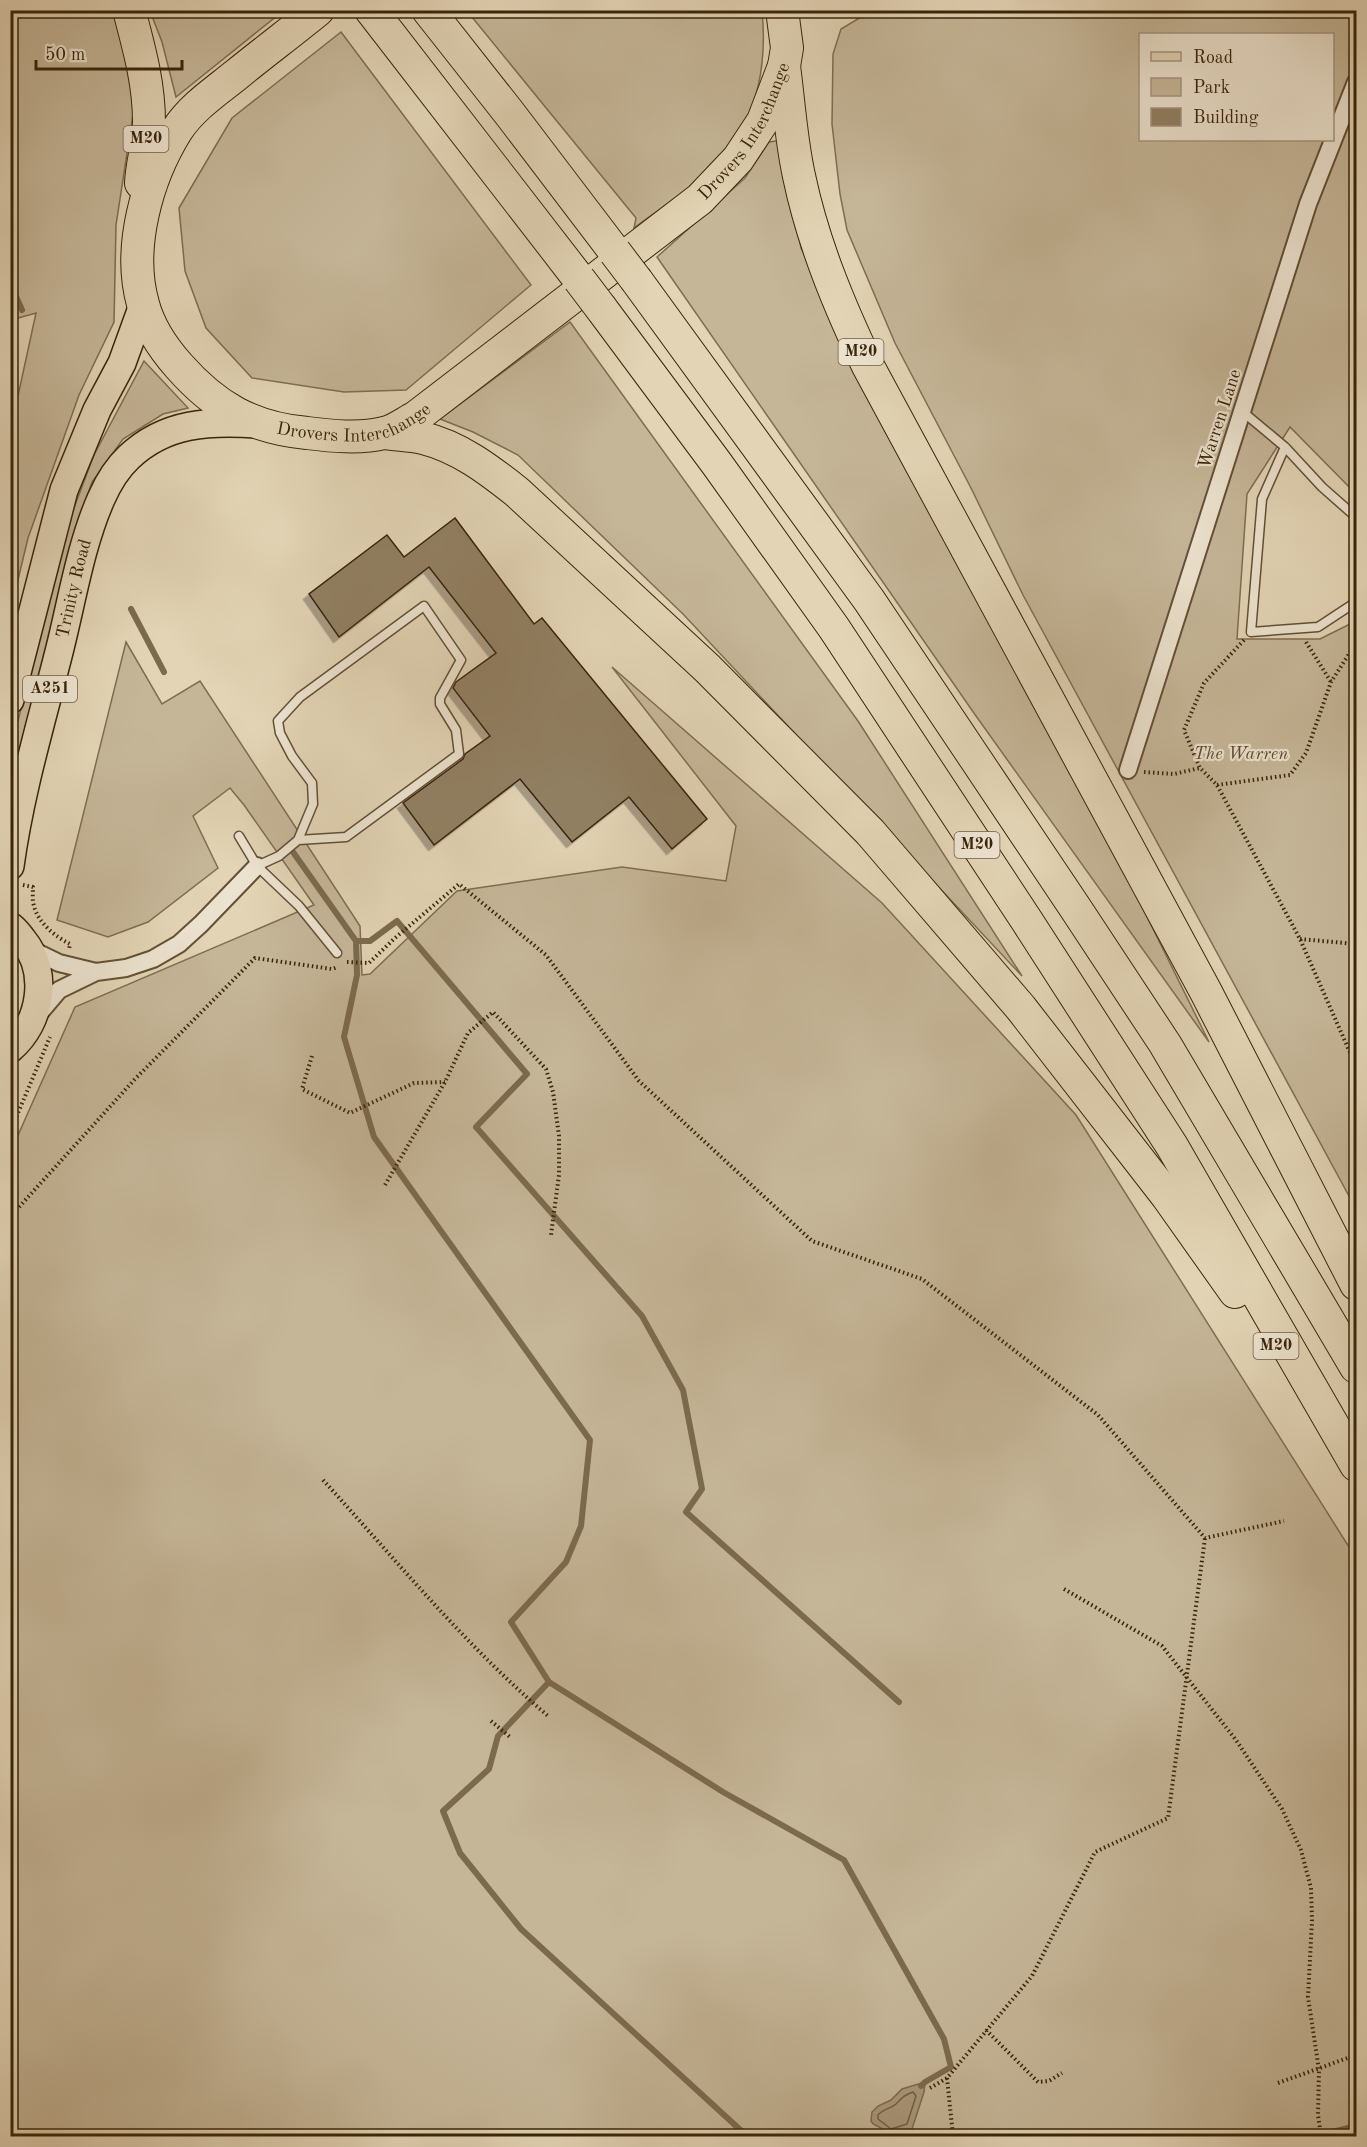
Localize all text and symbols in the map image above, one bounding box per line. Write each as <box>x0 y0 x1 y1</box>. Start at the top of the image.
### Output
scale bar <box>36 33 182 71</box>
legend <box>1139 33 1334 141</box>
text: 50 m <box>45 46 85 64</box>
text: Road <box>1193 49 1233 67</box>
street label: Drovers Interchange <box>695 60 793 204</box>
text: Park <box>1193 79 1230 97</box>
text: Building <box>1193 109 1259 127</box>
road number: M20 <box>124 126 168 152</box>
road number: M20 <box>838 339 884 365</box>
street label: Warren Lane <box>1195 367 1245 471</box>
street label: Drovers Interchange <box>275 400 434 446</box>
street label: Trinity Road <box>54 537 95 640</box>
road number: A251 <box>23 676 77 702</box>
park label: The Warren <box>1194 745 1288 763</box>
road number: M20 <box>954 832 1000 858</box>
road number: M20 <box>1254 1333 1298 1359</box>

